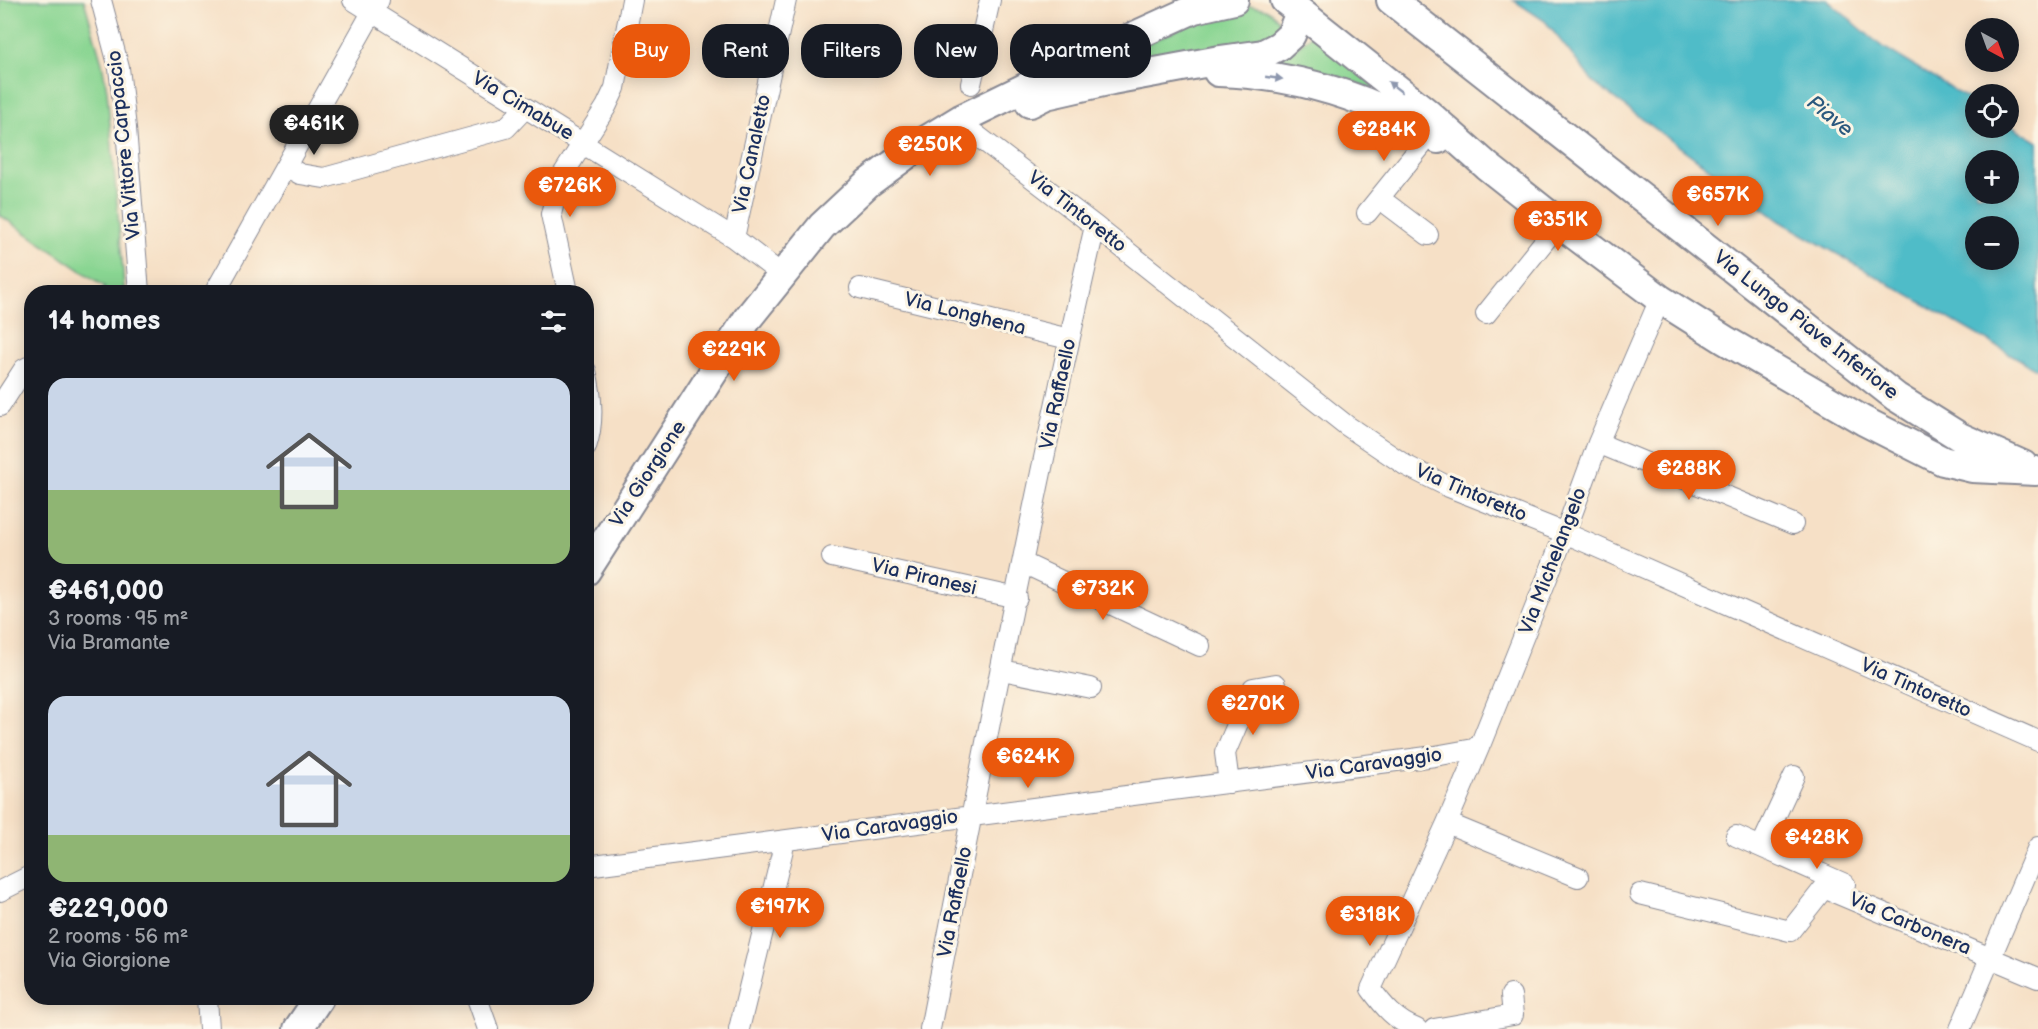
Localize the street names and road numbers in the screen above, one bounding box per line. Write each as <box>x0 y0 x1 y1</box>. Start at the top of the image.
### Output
street label: Via Vittore Carpaccio <box>102 49 146 241</box>
street label: Via Cimabue <box>468 66 578 146</box>
street label: Via Canaletto <box>728 92 776 216</box>
street label: Via Tintoretto <box>1023 166 1131 258</box>
street label: Via Lungo Piave Inferiore <box>1709 245 1903 405</box>
street label: Via Longhena <box>902 287 1028 341</box>
street label: Via Raffaello <box>1035 336 1081 452</box>
street label: Via Giorgione <box>605 416 691 532</box>
street label: Via Tintoretto <box>1412 459 1530 527</box>
street label: Via Michelangelo <box>1514 484 1592 638</box>
street label: Via Piranesi <box>869 553 979 601</box>
street label: Via Tintoretto <box>1857 653 1975 723</box>
street label: Via Caravaggio <box>1304 743 1444 785</box>
street label: Via Caravaggio <box>820 805 960 847</box>
street label: Via Raffaello <box>932 844 978 960</box>
street label: Via Carbonera <box>1845 887 1975 961</box>

